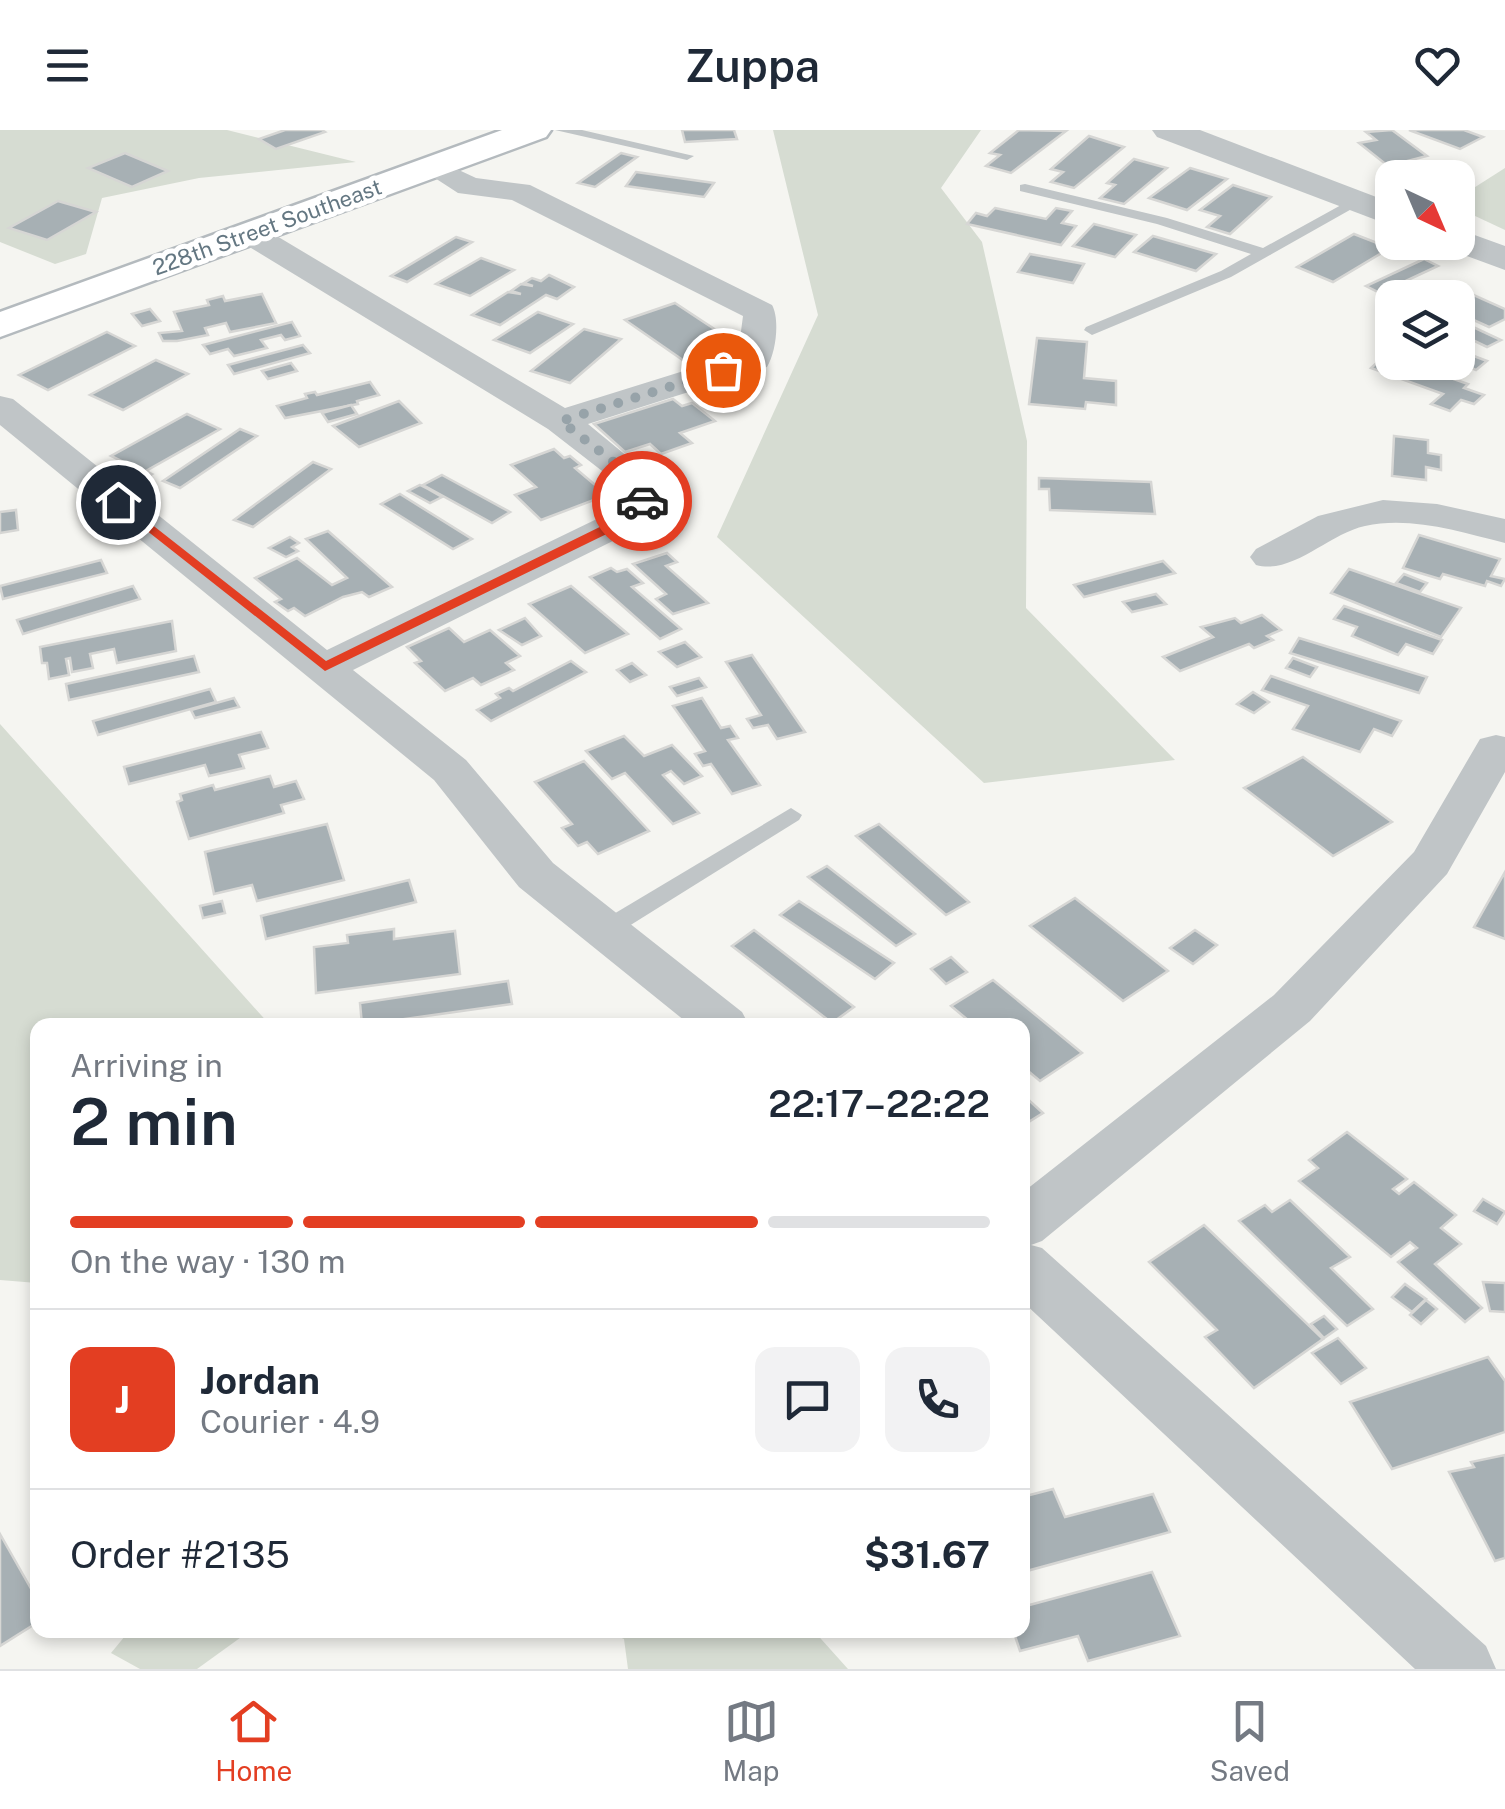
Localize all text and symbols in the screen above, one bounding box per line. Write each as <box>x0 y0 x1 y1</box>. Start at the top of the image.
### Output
icon: menu <box>40 38 95 93</box>
icon: heart <box>1410 38 1465 93</box>
text: Zuppa <box>685 39 820 92</box>
north arrow <box>1375 160 1475 260</box>
map controls <box>1375 160 1475 380</box>
street label: 228th Street Southeast <box>149 173 385 281</box>
button: layers <box>1375 280 1475 380</box>
pin <box>681 328 766 413</box>
icon: bag <box>696 343 751 398</box>
courier <box>592 451 692 551</box>
pin <box>76 460 161 545</box>
icon: car <box>615 474 670 529</box>
icon: home <box>91 475 146 530</box>
text: Arriving in <box>70 1047 223 1084</box>
text: 22:17–22:22 <box>768 1081 990 1126</box>
text: 2 min <box>70 1083 238 1160</box>
text: On the way · 130 m <box>70 1243 345 1280</box>
button: chat <box>755 1347 860 1452</box>
button: phone <box>885 1347 990 1452</box>
text: Jordan <box>200 1358 320 1403</box>
text: J <box>115 1377 130 1422</box>
text: Courier · 4.9 <box>200 1403 380 1440</box>
text: Order #2135 <box>70 1532 290 1577</box>
text: $31.67 <box>864 1532 990 1577</box>
tab: Home <box>215 1694 292 1787</box>
tab: Map <box>723 1694 779 1787</box>
tab: Saved <box>1210 1694 1290 1787</box>

